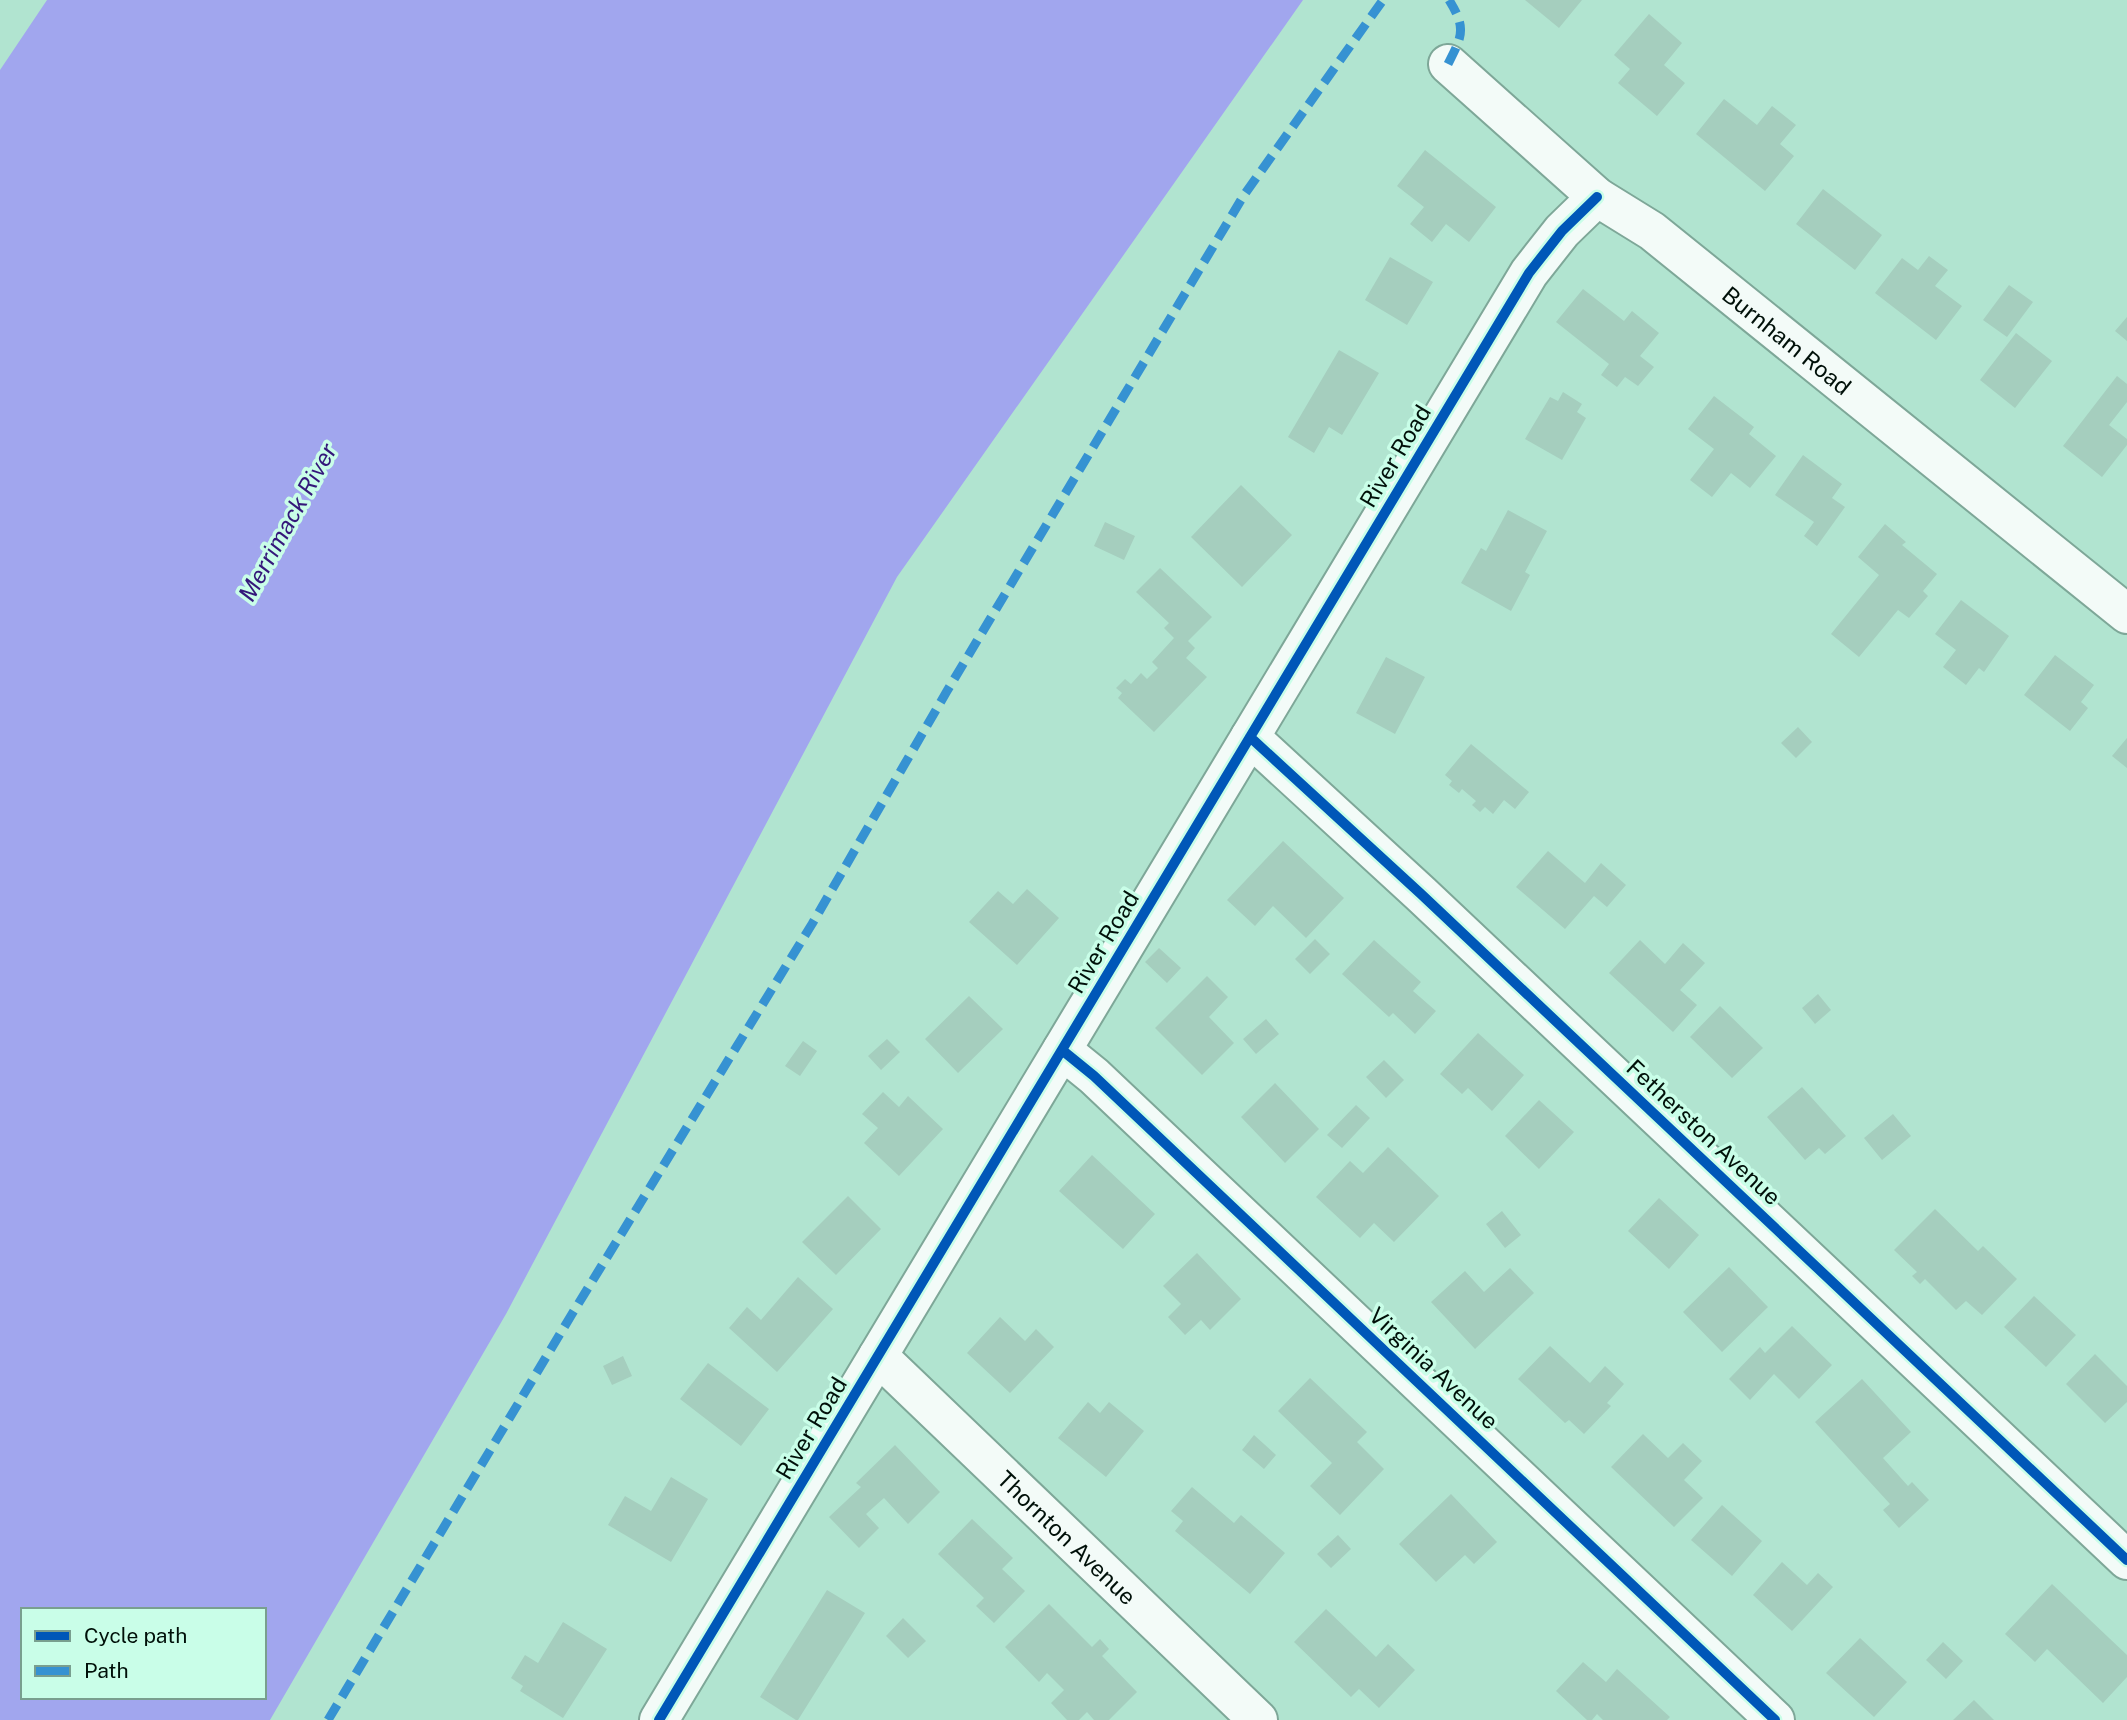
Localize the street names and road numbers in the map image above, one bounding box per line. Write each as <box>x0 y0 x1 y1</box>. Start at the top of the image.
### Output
street label: Burnham Road <box>1717 280 1857 400</box>
street label: River Road <box>1354 400 1436 512</box>
street label: River Road <box>1062 886 1144 998</box>
street label: Fetherston Avenue <box>1621 1054 1787 1210</box>
street label: Virginia Avenue <box>1364 1301 1504 1435</box>
street label: River Road <box>770 1372 852 1484</box>
street label: Thornton Avenue <box>992 1465 1142 1610</box>

